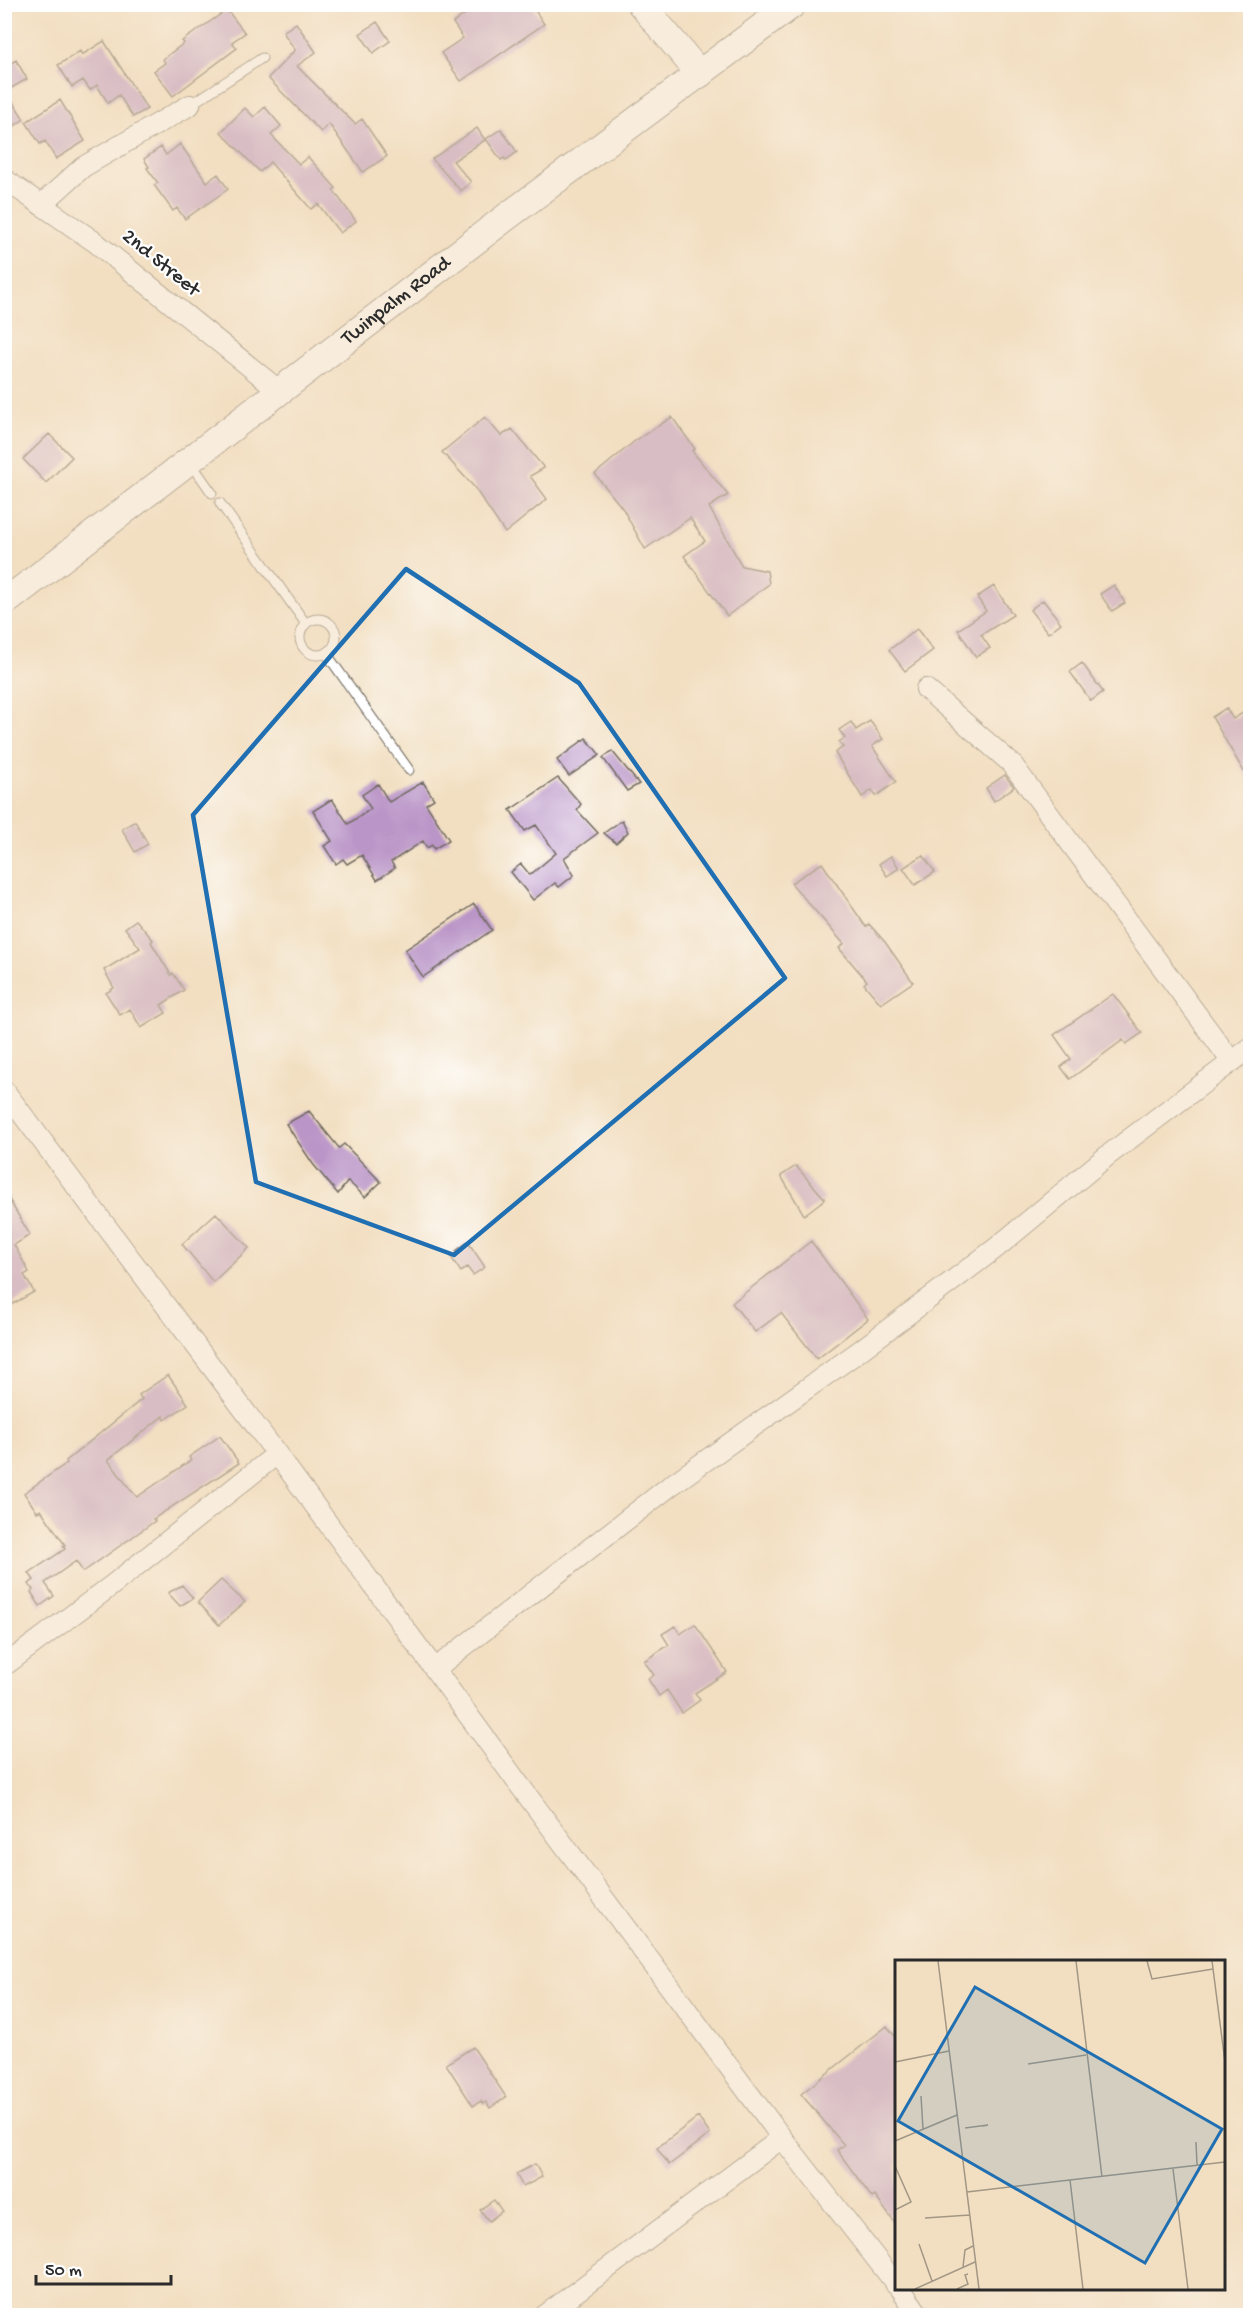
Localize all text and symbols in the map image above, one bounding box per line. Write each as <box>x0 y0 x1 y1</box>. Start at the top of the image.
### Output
street label: 2nd Street <box>116 225 206 305</box>
street label: Twinpalm Road <box>336 250 458 352</box>
inset map <box>895 1960 1225 2290</box>
scale bar <box>36 2248 171 2286</box>
text: 50 m <box>45 2261 82 2282</box>

